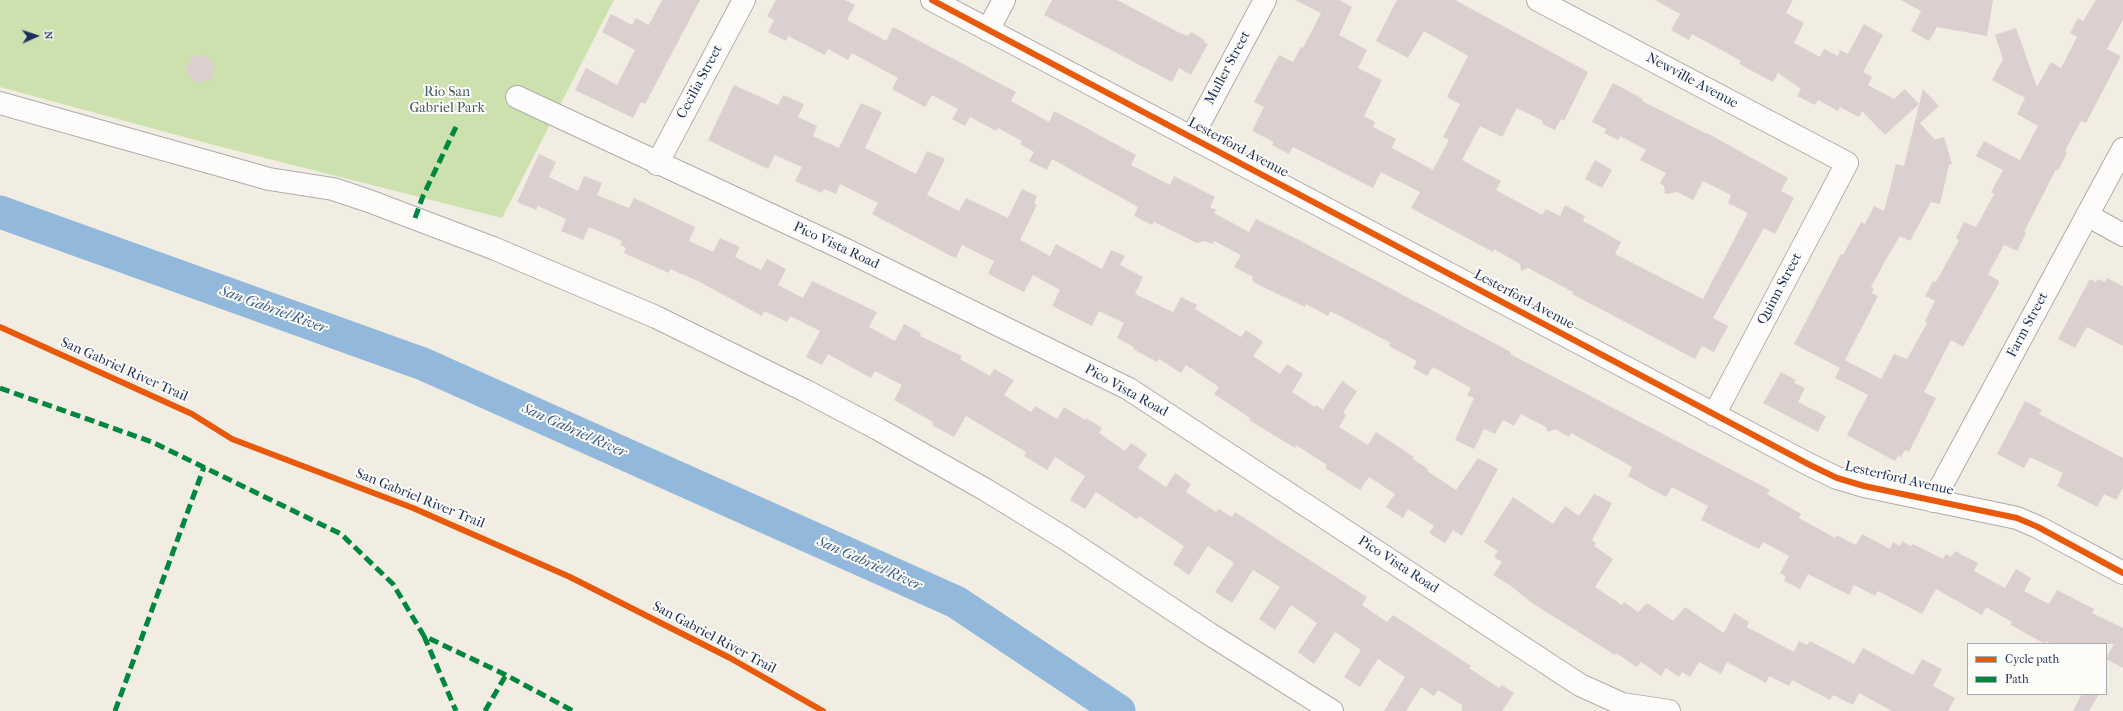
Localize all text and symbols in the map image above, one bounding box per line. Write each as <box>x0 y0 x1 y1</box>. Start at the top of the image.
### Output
north arrow <box>16 16 56 56</box>
street label: Muller Street <box>1202 28 1254 108</box>
text: N <box>42 31 55 40</box>
street label: Cecilia Street <box>674 42 726 122</box>
street label: Newville Avenue <box>1643 50 1741 112</box>
park label: Rio San Gabriel Park <box>409 85 485 118</box>
street label: Lesterford Avenue <box>1185 114 1291 182</box>
street label: Pico Vista Road <box>790 219 882 273</box>
street label: Quinn Street <box>1754 250 1806 328</box>
street label: Lesterford Avenue <box>1471 266 1577 334</box>
water label: San Gabriel River <box>217 282 329 338</box>
street label: Farm Street <box>2004 290 2052 360</box>
street label: San Gabriel River Trail <box>58 334 190 406</box>
street label: Pico Vista Road <box>1081 361 1171 421</box>
water label: San Gabriel River <box>519 400 629 462</box>
street label: Lesterford Avenue <box>1843 458 1955 500</box>
street label: San Gabriel River Trail <box>353 465 487 533</box>
water label: San Gabriel River <box>814 533 924 595</box>
street label: Pico Vista Road <box>1355 533 1441 597</box>
street label: San Gabriel River Trail <box>649 598 779 678</box>
legend <box>1967 643 2107 695</box>
text: Cycle path <box>2005 652 2059 666</box>
text: Path <box>2005 672 2029 686</box>

